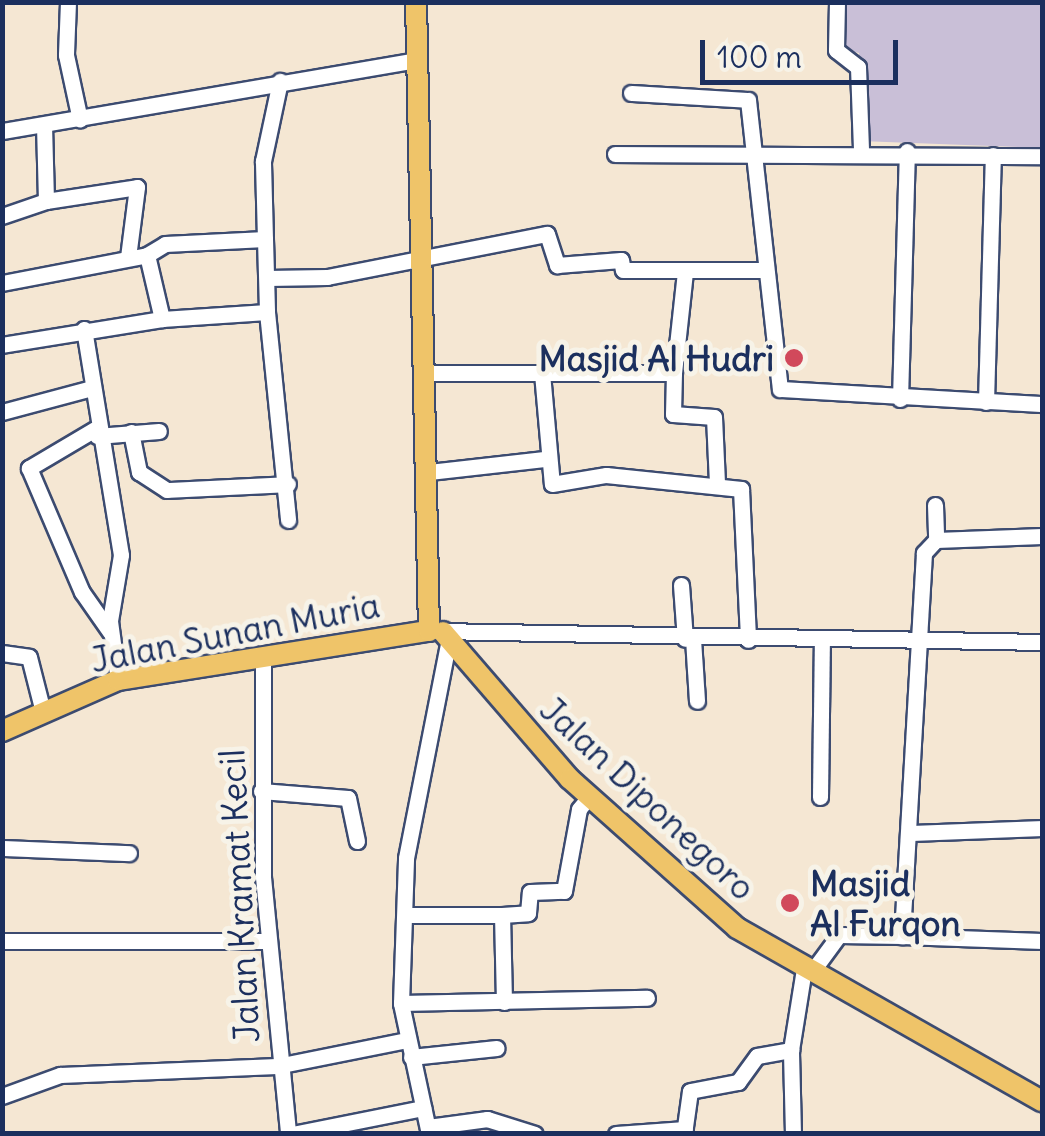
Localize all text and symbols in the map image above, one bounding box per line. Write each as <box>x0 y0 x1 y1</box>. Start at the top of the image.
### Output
scale bar <box>705 20 902 82</box>
text: 100 m <box>717 38 802 76</box>
place label: Masjid Al Hudri <box>539 337 774 379</box>
marker: Masjid Al Hudri <box>783 347 805 369</box>
street label: Jalan Sunan Muria <box>87 583 383 681</box>
street label: Jalan Diponegoro <box>532 688 764 908</box>
street label: Jalan Kramat Kecil <box>210 748 268 1044</box>
place label: Masjid Al Furqon <box>810 862 961 944</box>
marker: Masjid Al Furqon <box>779 892 801 914</box>

